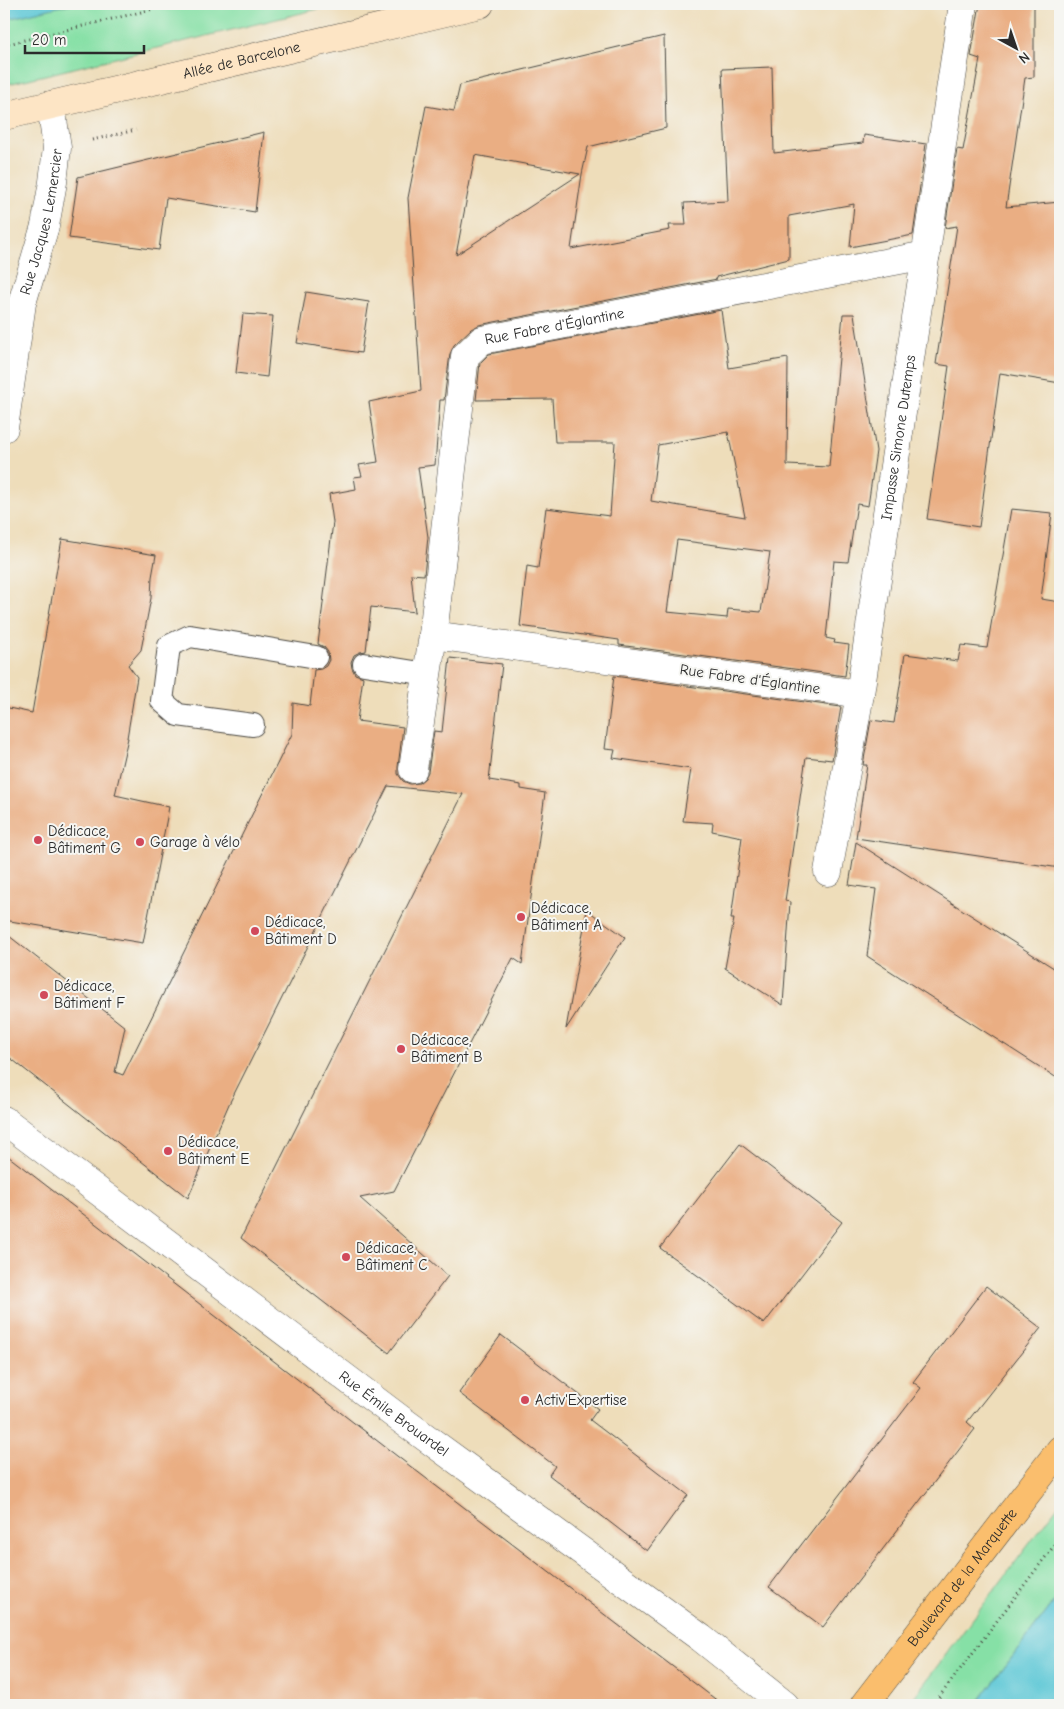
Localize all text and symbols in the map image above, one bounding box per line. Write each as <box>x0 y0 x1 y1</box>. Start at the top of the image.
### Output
scale bar <box>25 22 144 54</box>
north arrow <box>992 22 1042 72</box>
text: 20 m <box>32 31 66 49</box>
street label: Allée de Barcelone <box>181 37 303 83</box>
text: N <box>1015 48 1033 67</box>
street label: Rue Jacques Lemercier <box>16 148 66 297</box>
street label: Rue Fabre d'Églantine <box>483 304 626 348</box>
street label: Impasse Simone Dutemps <box>877 354 919 522</box>
street label: Rue Fabre d'Églantine <box>679 659 822 698</box>
place label: Dédicace, Bâtiment G <box>48 822 121 857</box>
place label: Garage à vélo <box>150 833 240 851</box>
marker: Dédicace, Bâtiment G <box>32 834 44 846</box>
marker: Garage à vélo <box>134 836 146 848</box>
place label: Dédicace, Bâtiment A <box>531 899 602 934</box>
marker: Dédicace, Bâtiment A <box>515 911 527 923</box>
place label: Dédicace, Bâtiment D <box>265 913 337 948</box>
marker: Dédicace, Bâtiment D <box>249 925 261 937</box>
place label: Dédicace, Bâtiment F <box>54 977 125 1012</box>
marker: Dédicace, Bâtiment F <box>38 989 50 1001</box>
place label: Dédicace, Bâtiment B <box>411 1031 483 1066</box>
marker: Dédicace, Bâtiment B <box>395 1043 407 1055</box>
place label: Dédicace, Bâtiment E <box>178 1133 249 1168</box>
marker: Dédicace, Bâtiment E <box>162 1145 174 1157</box>
place label: Dédicace, Bâtiment C <box>356 1239 427 1274</box>
marker: Dédicace, Bâtiment C <box>340 1251 352 1263</box>
street label: Rue Émile Brouardel <box>335 1367 452 1460</box>
place label: Activ'Expertise <box>535 1391 627 1409</box>
marker: Activ'Expertise <box>519 1394 531 1406</box>
street label: Boulevard de la Marquette <box>903 1504 1021 1650</box>

